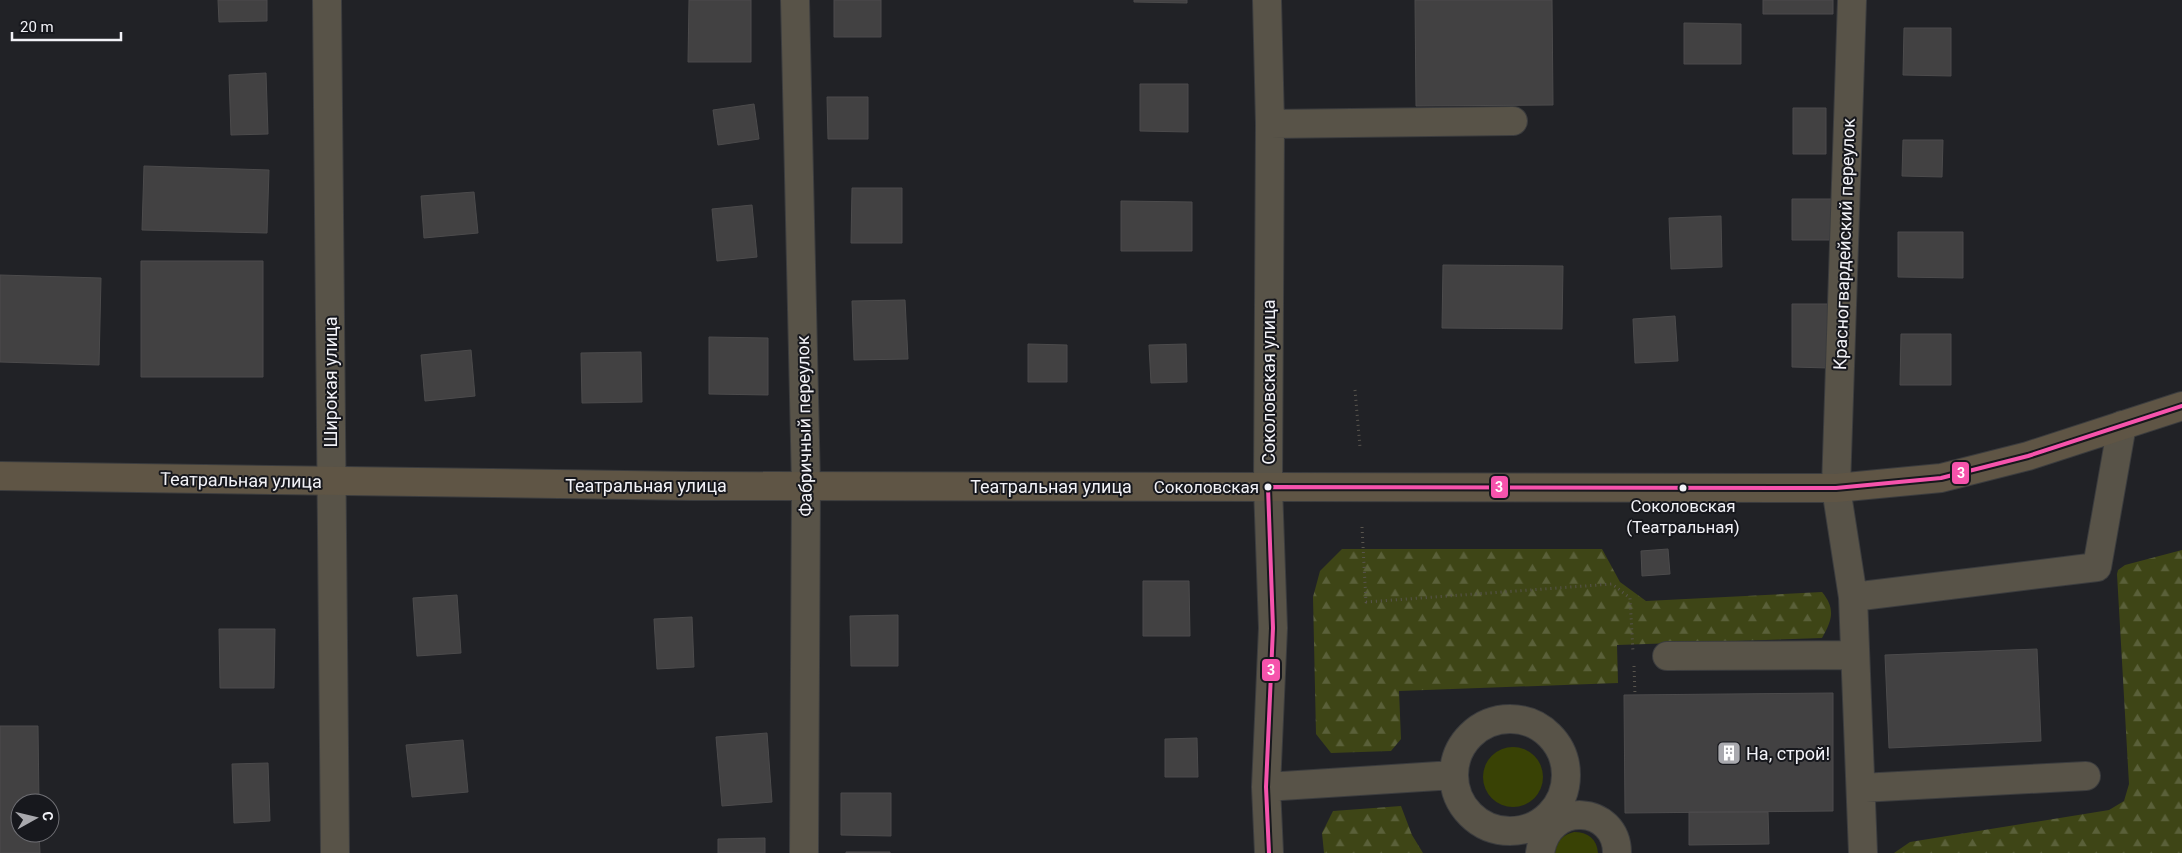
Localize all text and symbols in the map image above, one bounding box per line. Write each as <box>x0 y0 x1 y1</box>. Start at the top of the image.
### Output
scale bar <box>12 10 121 42</box>
text: 20 m <box>20 18 54 36</box>
street label: Красногвардейский переулок <box>1829 117 1859 370</box>
street label: Соколовская улица <box>1258 299 1279 465</box>
street label: Широкая улица <box>320 317 341 447</box>
street label: Фабричный переулок <box>792 335 816 517</box>
line badge: 3 <box>1951 461 1970 485</box>
text: 3 <box>1957 465 1965 481</box>
street label: Театральная улица <box>160 468 322 492</box>
street label: Театральная улица <box>565 475 727 496</box>
line badge: 3 <box>1490 475 1509 499</box>
street label: Театральная улица <box>970 476 1132 497</box>
place label: Соколовская <box>1154 477 1259 497</box>
text: 3 <box>1495 479 1503 495</box>
marker: Соколовская <box>1263 482 1273 492</box>
marker: Соколовская (Театральная) <box>1678 483 1688 493</box>
place label: Соколовская (Театральная) <box>1626 496 1740 537</box>
line badge: 3 <box>1261 658 1281 682</box>
text: 3 <box>1267 662 1275 678</box>
building icon: На, строй! <box>1716 740 1742 766</box>
place label: На, строй! <box>1746 743 1830 764</box>
north arrow <box>10 793 60 843</box>
text: С <box>39 811 56 822</box>

